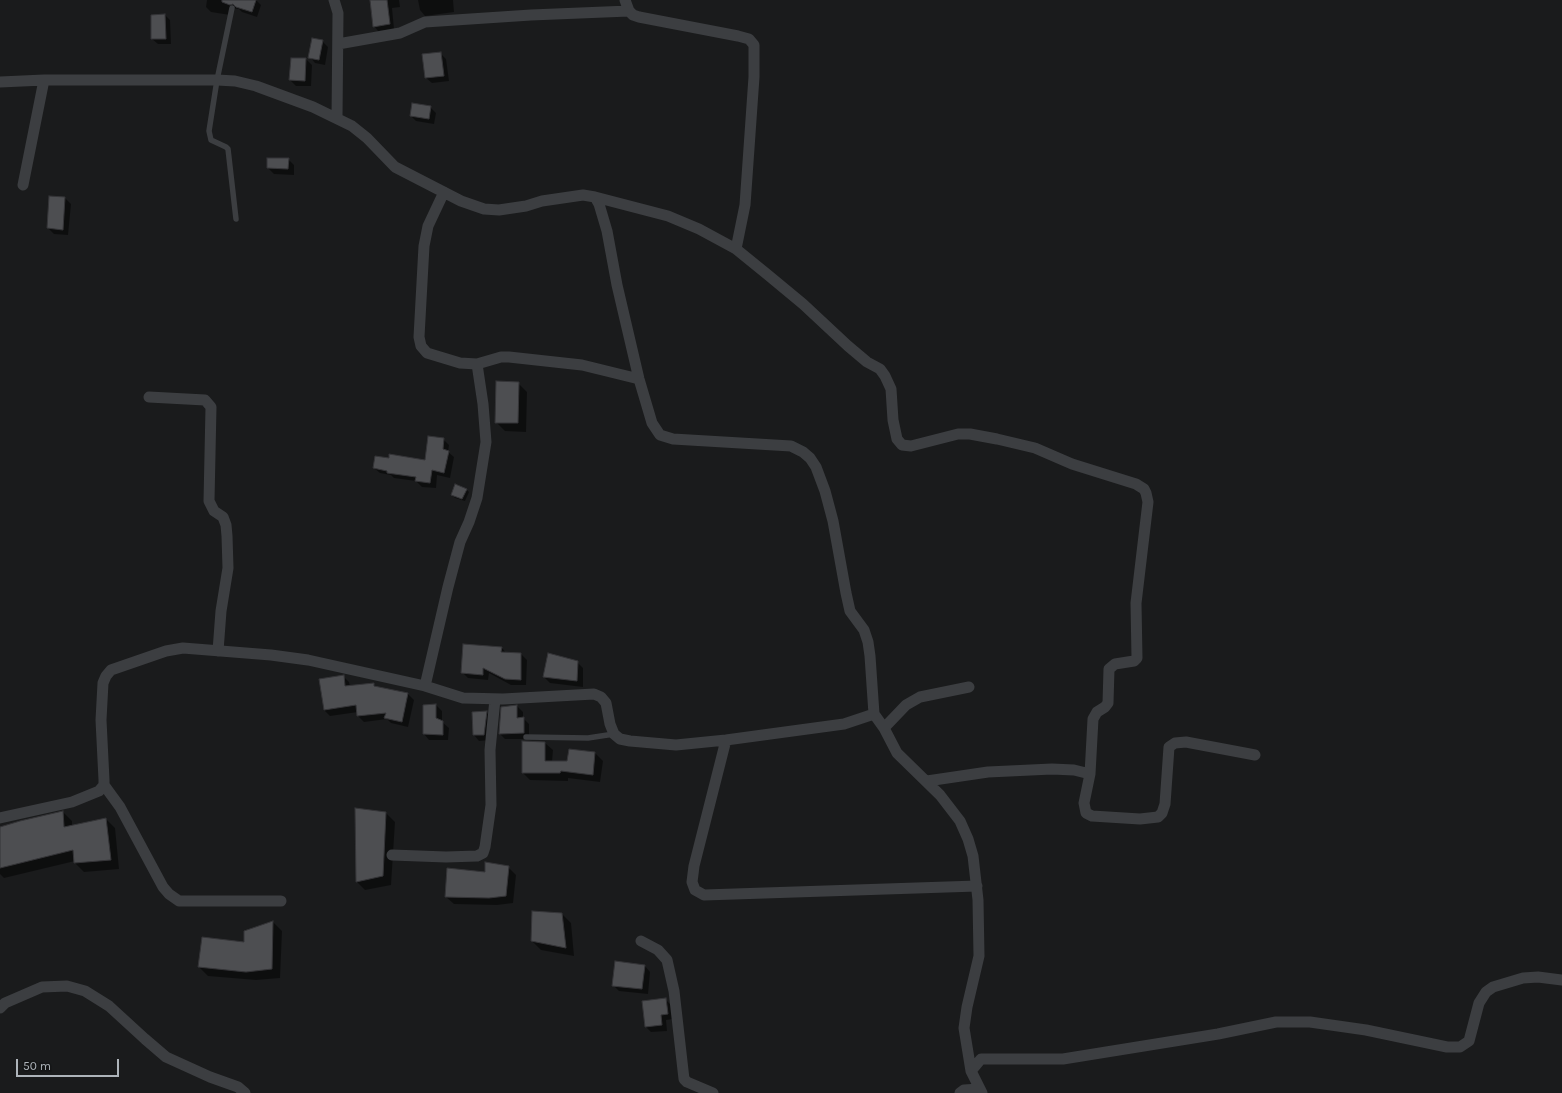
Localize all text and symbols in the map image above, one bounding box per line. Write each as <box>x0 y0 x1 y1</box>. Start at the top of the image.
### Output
scale bar <box>18 1051 121 1077</box>
text: 50 m <box>23 1059 51 1073</box>

